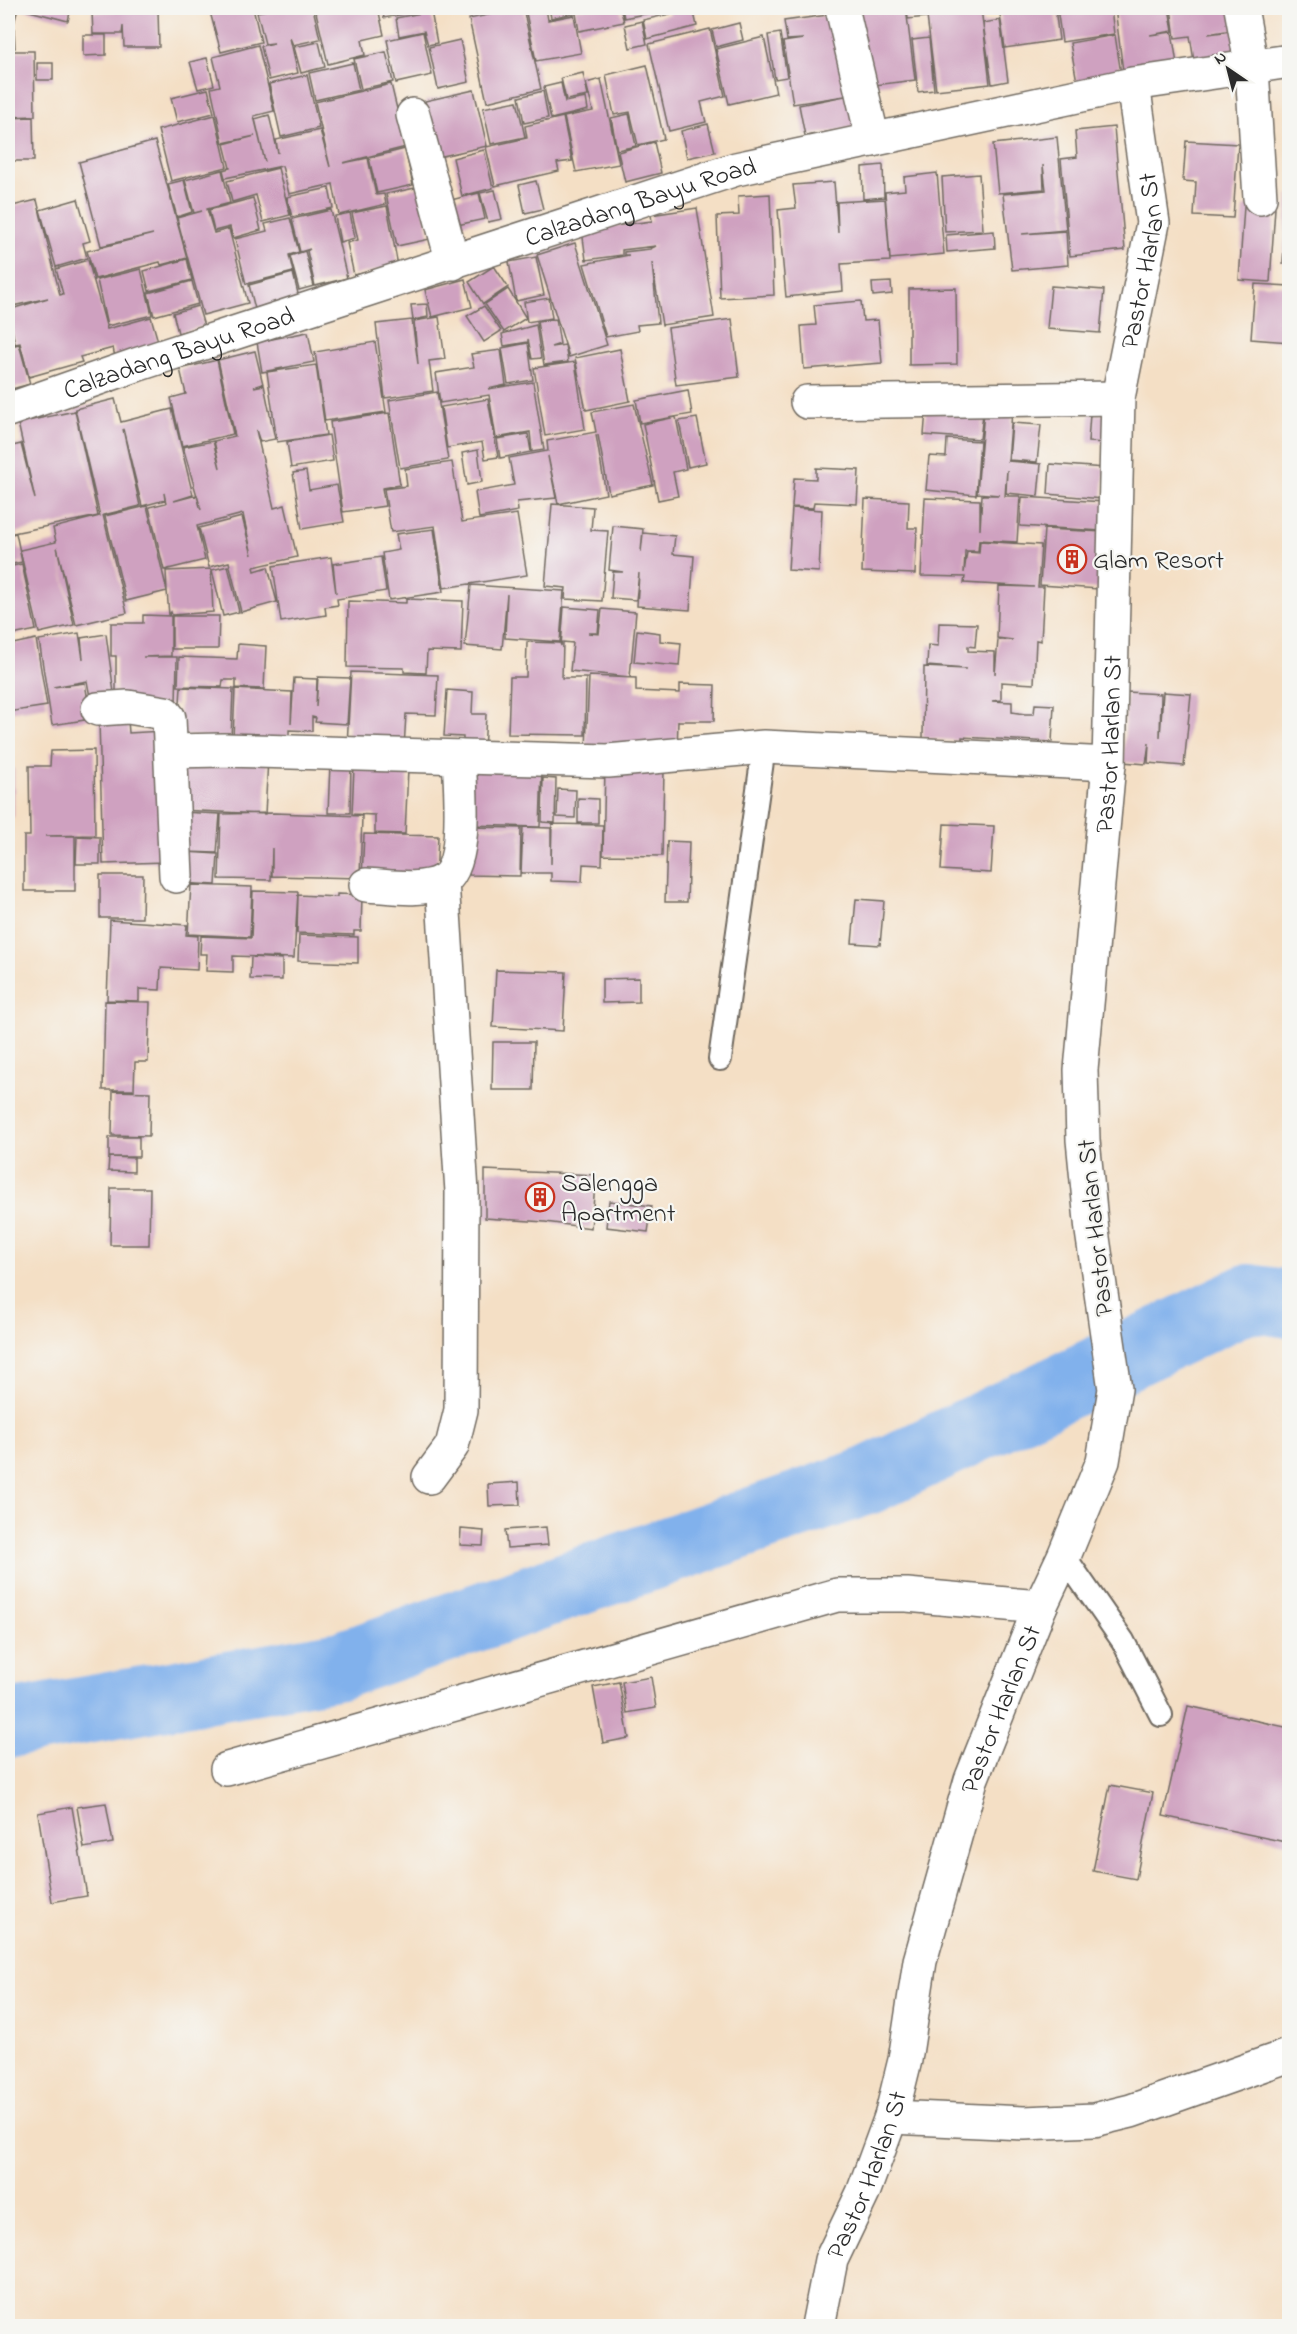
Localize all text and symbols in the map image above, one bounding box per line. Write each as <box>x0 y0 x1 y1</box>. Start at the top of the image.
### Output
north arrow <box>1198 39 1258 99</box>
text: N <box>1209 45 1232 71</box>
street label: Calzadang Bayu Road <box>520 149 760 259</box>
street label: Pastor Harlan St <box>1112 170 1176 353</box>
street label: Calzadang Bayu Road <box>59 298 300 411</box>
building icon: Glam Resort <box>1056 543 1088 575</box>
place label: Glam Resort <box>1093 543 1224 581</box>
street label: Pastor Harlan St <box>1087 654 1134 835</box>
street label: Pastor Harlan St <box>1069 1137 1125 1318</box>
place label: Salengga Apartment <box>561 1166 676 1234</box>
building icon: Salengga Apartment <box>524 1181 556 1213</box>
street label: Pastor Harlan St <box>952 1620 1053 1798</box>
street label: Pastor Harlan St <box>818 2087 919 2266</box>

